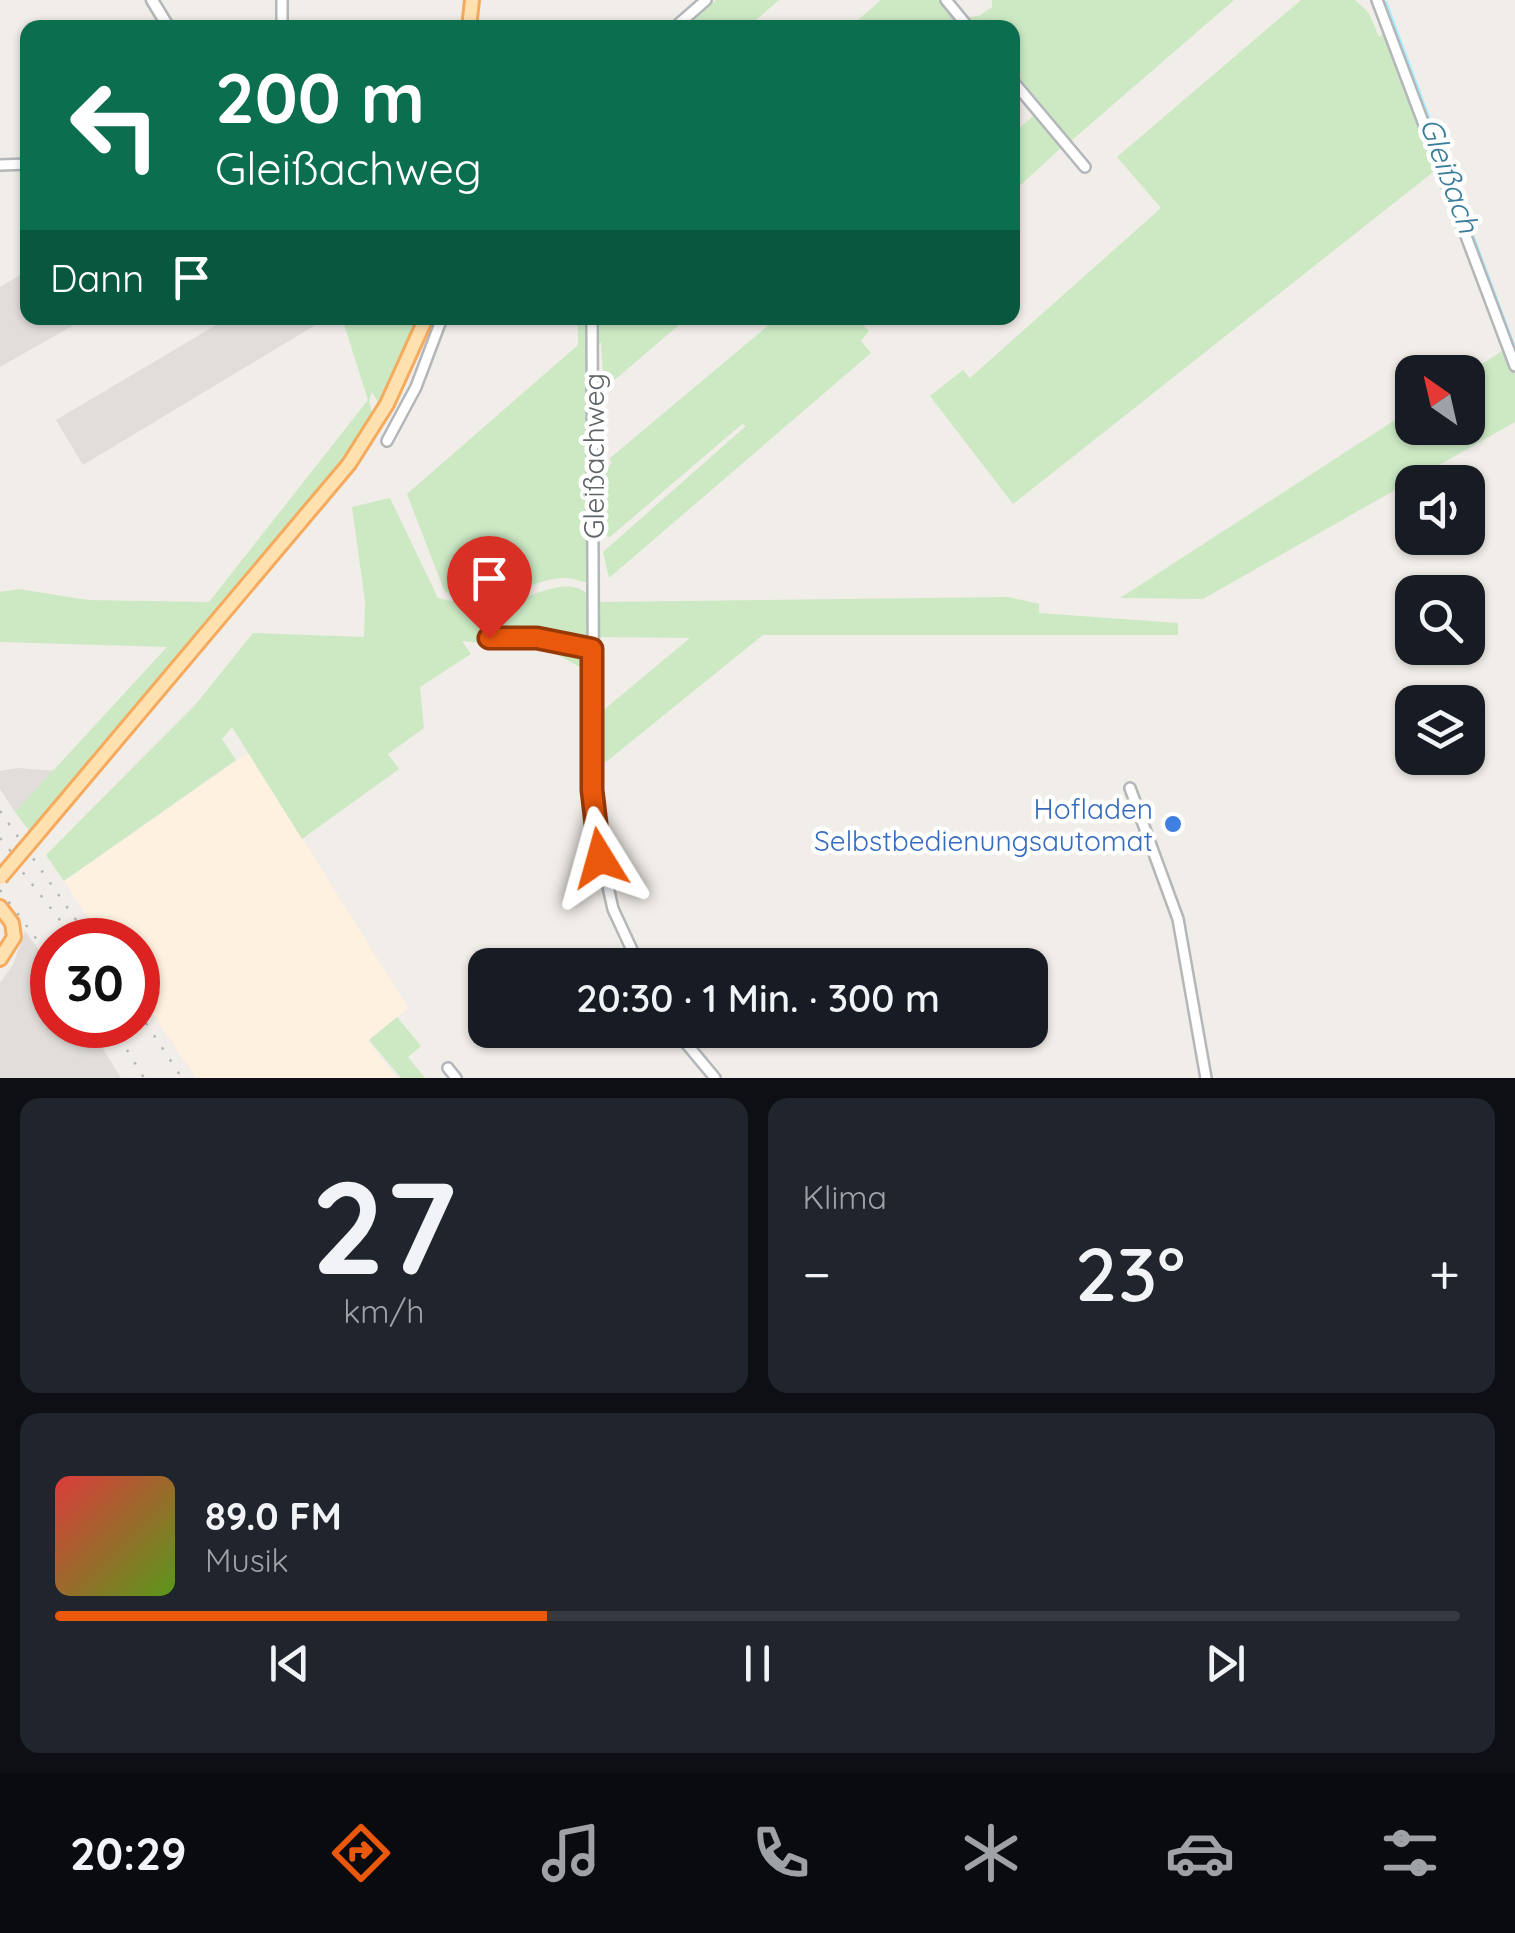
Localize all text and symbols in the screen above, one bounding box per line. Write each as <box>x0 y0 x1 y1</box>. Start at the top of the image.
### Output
text: 200 m <box>215 53 425 141</box>
icon: left <box>50 60 180 190</box>
water label: Gleißach <box>1412 112 1489 239</box>
text: Gleißachweg <box>215 140 482 196</box>
icon: arrive <box>164 250 219 305</box>
text: Dann <box>50 254 144 302</box>
north arrow <box>1395 355 1485 445</box>
map controls <box>1395 355 1485 775</box>
street label: Gleißachweg <box>576 373 611 539</box>
button: sound <box>1395 465 1485 555</box>
pin <box>447 536 532 639</box>
icon: arrive <box>462 551 517 606</box>
button: search <box>1395 575 1485 665</box>
button: layers <box>1395 685 1485 775</box>
place label: Hofladen Selbstbedienungsautomat <box>814 791 1153 858</box>
position arrow <box>548 806 652 910</box>
marker: Hofladen Selbstbedienungsautomat <box>1162 813 1184 835</box>
speed limit sign: 30 <box>30 918 160 1048</box>
text: 20:30 · 1 Min. · 300 m <box>576 974 940 1022</box>
text: 27 <box>311 1144 456 1307</box>
text: Klima <box>803 1177 887 1217</box>
text: 23° <box>1075 1226 1185 1320</box>
text: − <box>803 1239 831 1308</box>
text: + <box>1429 1239 1460 1308</box>
text: km/h <box>343 1291 424 1331</box>
text: 89.0 FM <box>205 1492 342 1540</box>
text: Musik <box>205 1540 289 1580</box>
icon: previous <box>262 1636 317 1691</box>
icon: pause <box>730 1636 785 1691</box>
icon: next <box>1198 1636 1253 1691</box>
icon: directions <box>326 1818 396 1888</box>
icon: music <box>536 1818 606 1888</box>
icon: phone <box>746 1818 816 1888</box>
icon: climate <box>956 1818 1026 1888</box>
icon: car <box>1165 1818 1235 1888</box>
icon: filters <box>1375 1818 1445 1888</box>
text: 20:29 <box>70 1825 187 1881</box>

